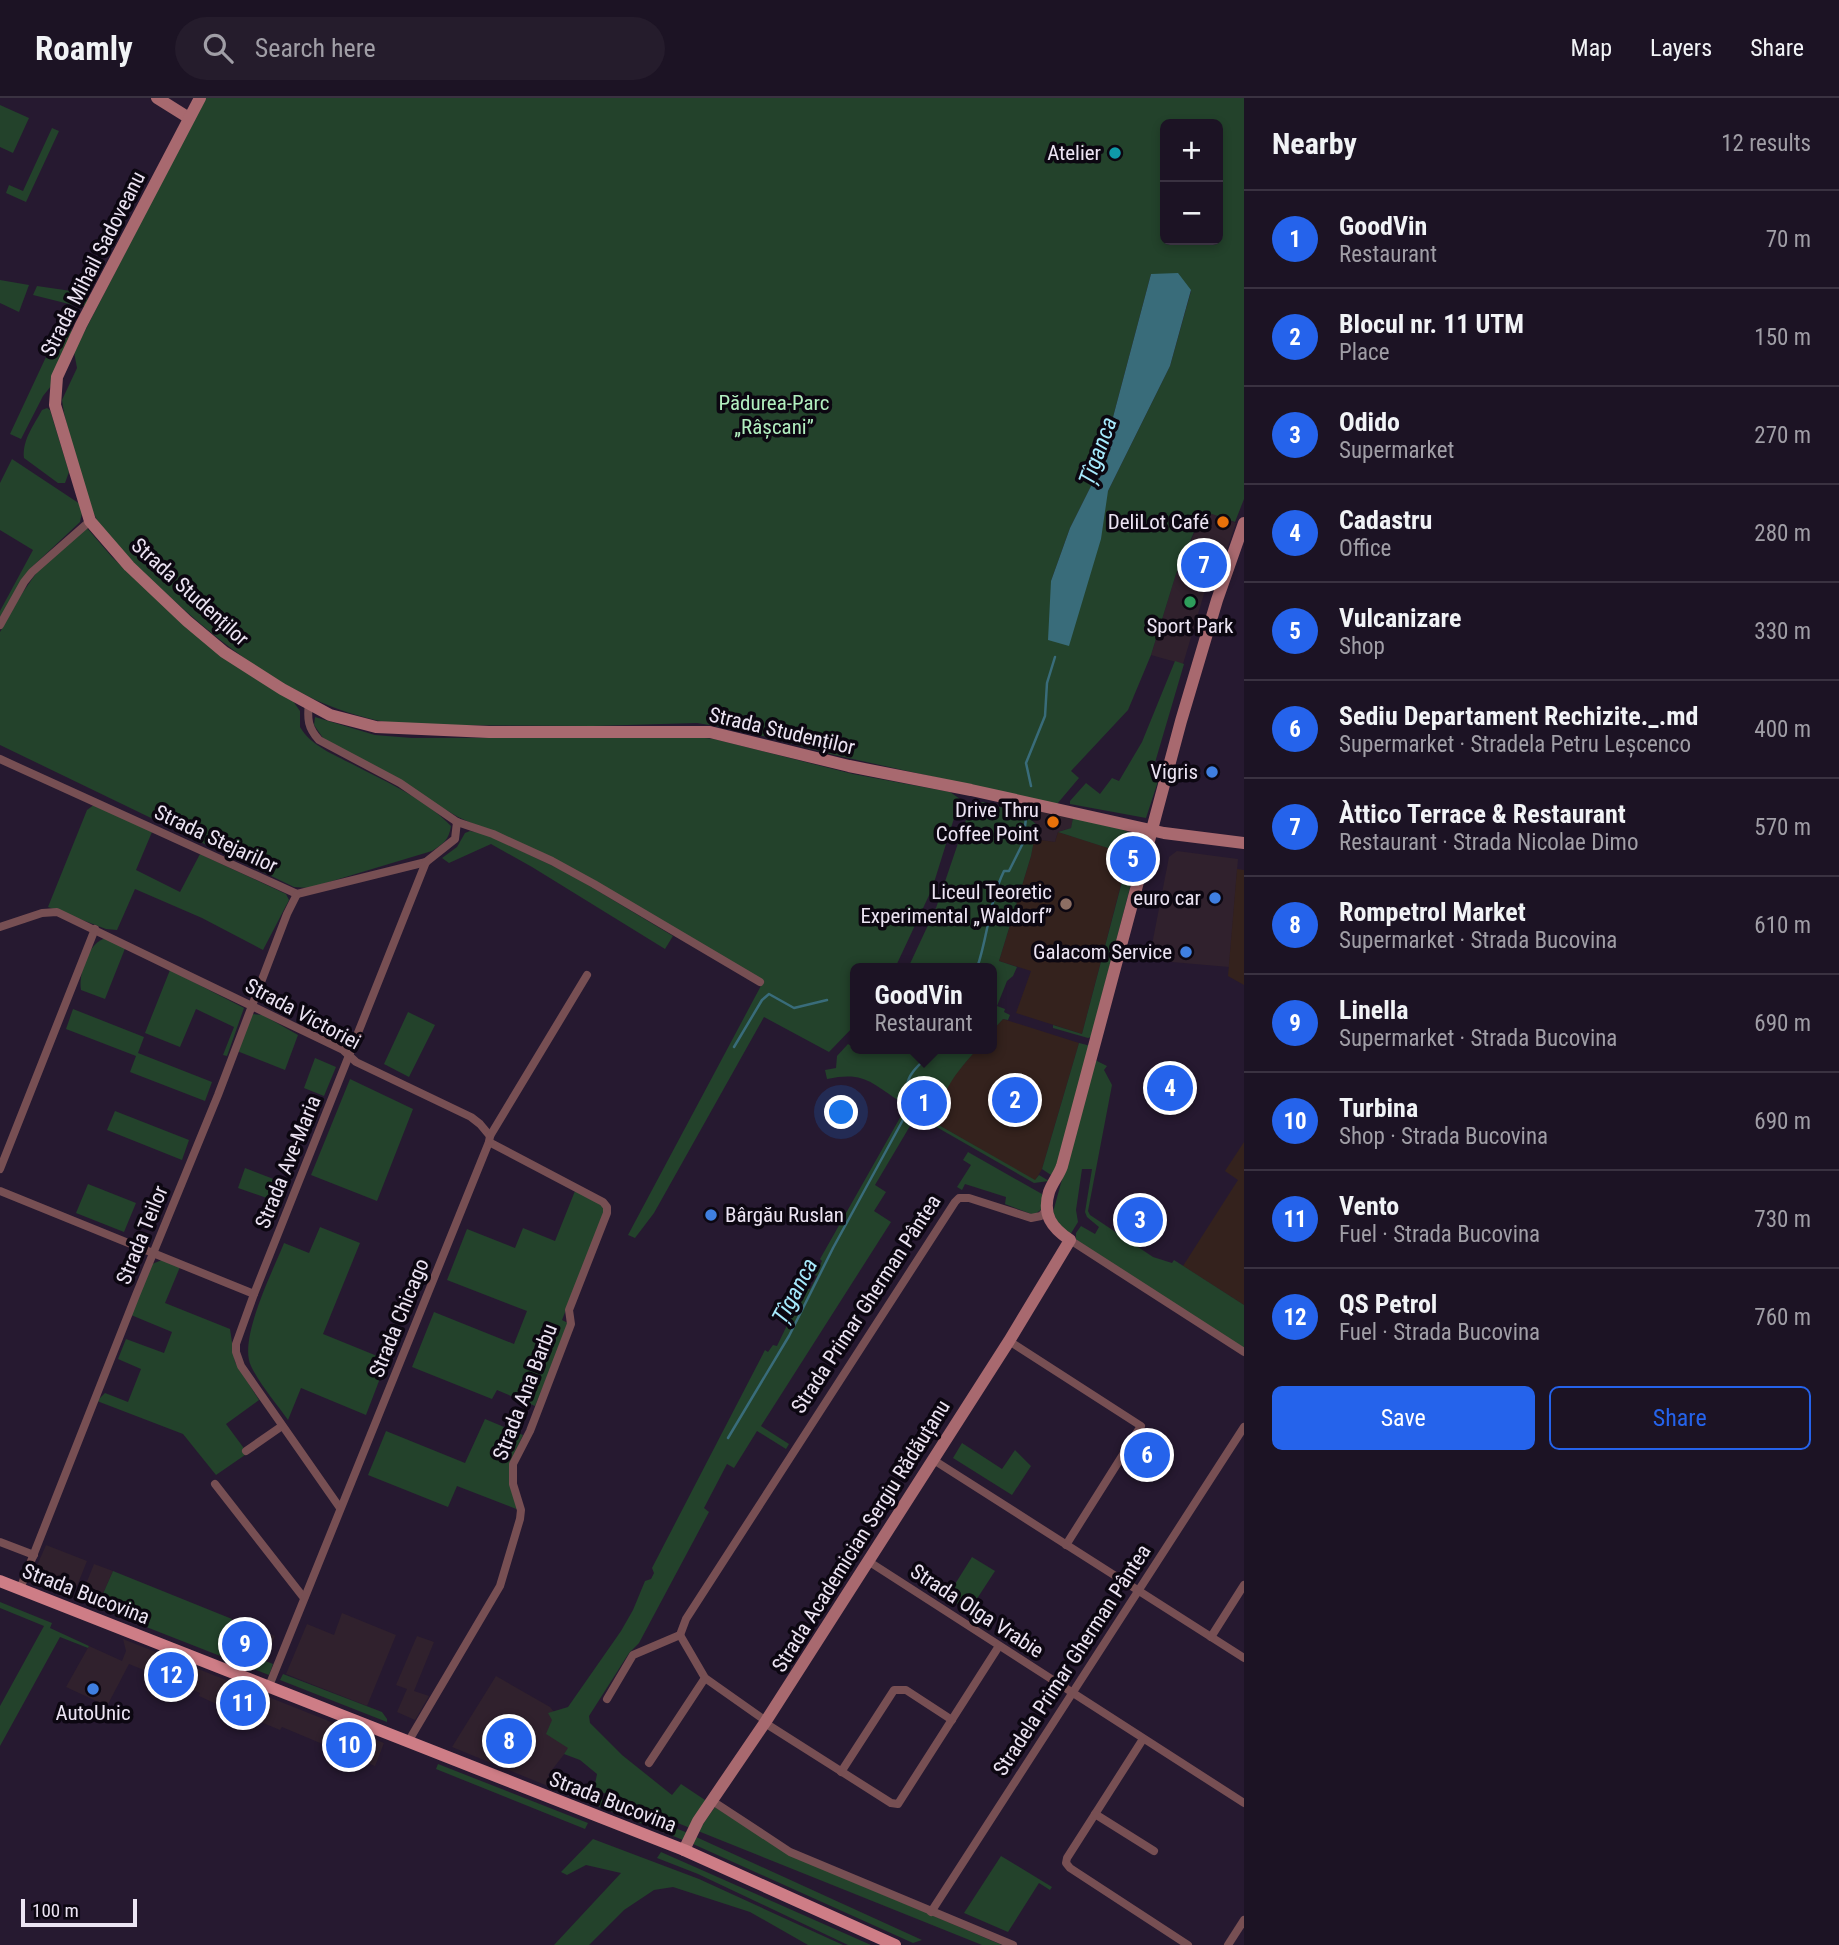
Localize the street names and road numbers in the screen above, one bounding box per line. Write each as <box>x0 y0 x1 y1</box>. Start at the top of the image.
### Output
street label: Strada Mihail Sadoveanu <box>36 167 150 361</box>
street label: Strada Studenților <box>126 533 253 651</box>
street label: Strada Studenților <box>707 703 857 760</box>
street label: Strada Stejarilor <box>151 800 281 878</box>
street label: Strada Victoriei <box>241 974 365 1054</box>
street label: Strada Ave-Maria <box>250 1092 326 1232</box>
street label: Strada Teilor <box>111 1182 173 1288</box>
street label: Strada Primar Gherman Pântea <box>786 1190 946 1418</box>
street label: Strada Chicago <box>364 1255 434 1381</box>
street label: Strada Ana Barbu <box>488 1320 562 1464</box>
street label: Strada Academician Sergiu Rădăuțanu <box>767 1396 956 1677</box>
street label: Stradela Primar Gherman Pântea <box>988 1540 1156 1780</box>
street label: Strada Bucovina <box>19 1559 153 1629</box>
street label: Strada Olga Vrabie <box>906 1559 1048 1663</box>
street label: Strada Bucovina <box>546 1767 680 1837</box>

